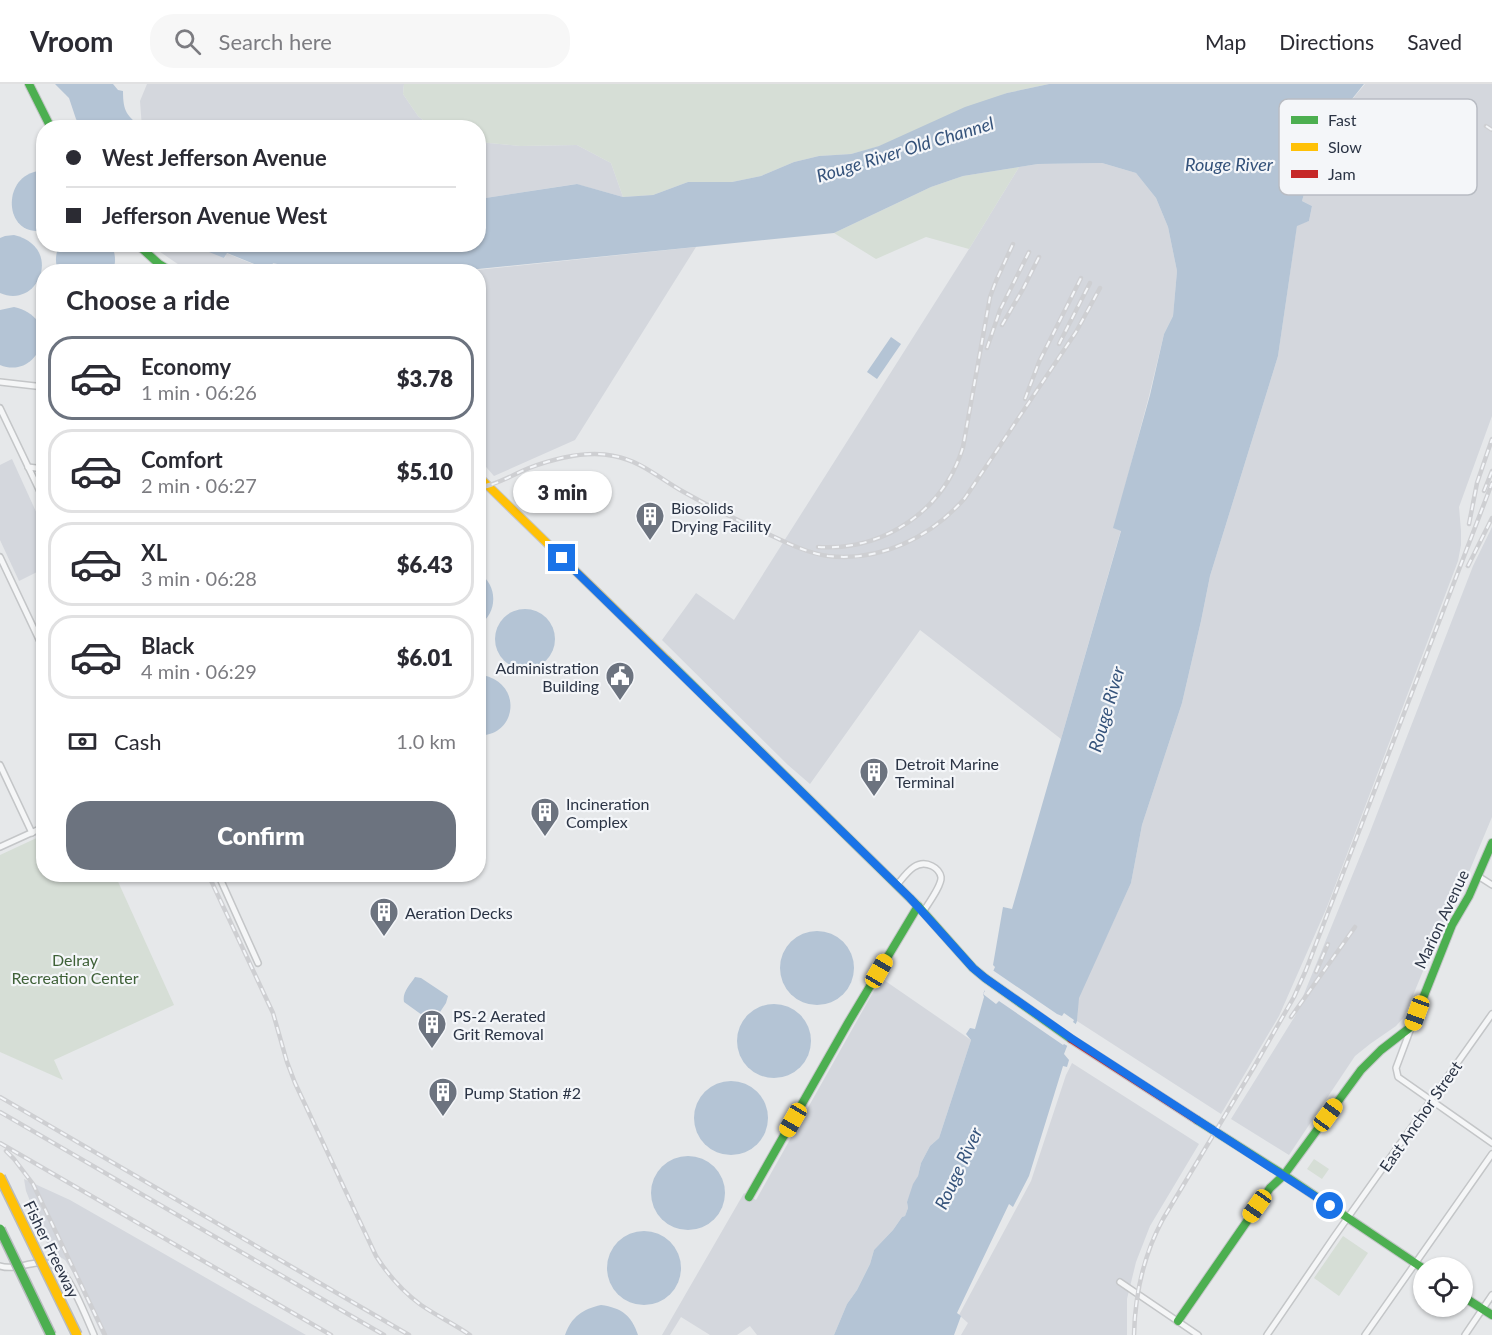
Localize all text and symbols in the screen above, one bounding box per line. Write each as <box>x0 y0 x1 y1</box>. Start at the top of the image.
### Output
search box <box>150 14 570 68</box>
text: Vroom <box>30 24 114 58</box>
icon: search <box>171 25 204 58</box>
text: Search here <box>219 28 332 55</box>
text: Map <box>1205 29 1246 54</box>
text: Directions <box>1279 29 1374 54</box>
text: Saved <box>1407 29 1462 54</box>
legend <box>1279 99 1477 195</box>
text: Fast <box>1328 110 1357 129</box>
water label: Rouge River Old Channel <box>814 112 996 186</box>
text: Slow <box>1328 137 1362 156</box>
text: West Jefferson Avenue <box>102 144 327 171</box>
water label: Rouge River <box>1185 153 1274 175</box>
text: Jam <box>1328 164 1356 183</box>
text: Jefferson Avenue West <box>102 202 327 229</box>
text: Choose a ride <box>66 283 230 316</box>
icon: car <box>69 351 123 405</box>
text: Economy <box>141 353 231 380</box>
text: $3.78 <box>397 365 453 392</box>
text: 1 min · 06:26 <box>141 380 257 404</box>
icon: car <box>69 444 123 498</box>
text: Comfort <box>141 446 223 473</box>
text: $5.10 <box>397 458 453 485</box>
callout: 3 min <box>512 471 612 513</box>
text: 2 min · 06:27 <box>141 473 257 497</box>
text: 3 min <box>538 480 587 504</box>
place label: Biosolids Drying Facility <box>671 498 772 535</box>
building icon: Biosolids Drying Facility <box>634 500 666 542</box>
icon: car <box>69 537 123 591</box>
text: XL <box>141 539 167 566</box>
route end <box>548 544 575 571</box>
text: $6.43 <box>397 551 453 578</box>
text: 3 min · 06:28 <box>141 566 257 590</box>
icon: car <box>69 630 123 684</box>
text: Black <box>141 632 194 659</box>
text: $6.01 <box>397 644 453 671</box>
place label: Administration Building <box>496 658 599 695</box>
text: 4 min · 06:29 <box>141 659 257 683</box>
public building icon: Administration Building <box>604 660 636 702</box>
water label: Rouge River <box>1083 663 1129 754</box>
icon: cash <box>66 725 99 758</box>
text: Cash <box>114 728 161 755</box>
text: 1.0 km <box>396 729 456 753</box>
place label: Detroit Marine Terminal <box>895 754 999 791</box>
building icon: Detroit Marine Terminal <box>858 756 890 798</box>
place label: Incineration Complex <box>566 794 650 831</box>
building icon: Incineration Complex <box>529 796 561 838</box>
button: Confirm <box>66 801 456 870</box>
street label: Marion Avenue <box>1410 867 1472 971</box>
building icon: Aeration Decks <box>368 896 400 938</box>
place label: Aeration Decks <box>405 903 513 922</box>
park label: Delray Recreation Center <box>11 950 139 987</box>
car <box>862 951 896 991</box>
car <box>1402 993 1432 1033</box>
place label: PS-2 Aerated Grit Removal <box>453 1006 546 1043</box>
building icon: PS-2 Aerated Grit Removal <box>416 1008 448 1050</box>
street label: East Anchor Street <box>1375 1057 1465 1175</box>
building icon: Pump Station #2 <box>427 1076 459 1118</box>
place label: Pump Station #2 <box>464 1083 581 1102</box>
car <box>1310 1095 1346 1135</box>
car <box>776 1100 810 1140</box>
water label: Rouge River <box>929 1123 987 1212</box>
car <box>1239 1186 1275 1226</box>
route start <box>1316 1192 1343 1219</box>
street label: Fisher Freeway <box>20 1197 84 1301</box>
map controls <box>1413 1257 1473 1317</box>
button: locate <box>1413 1257 1473 1317</box>

